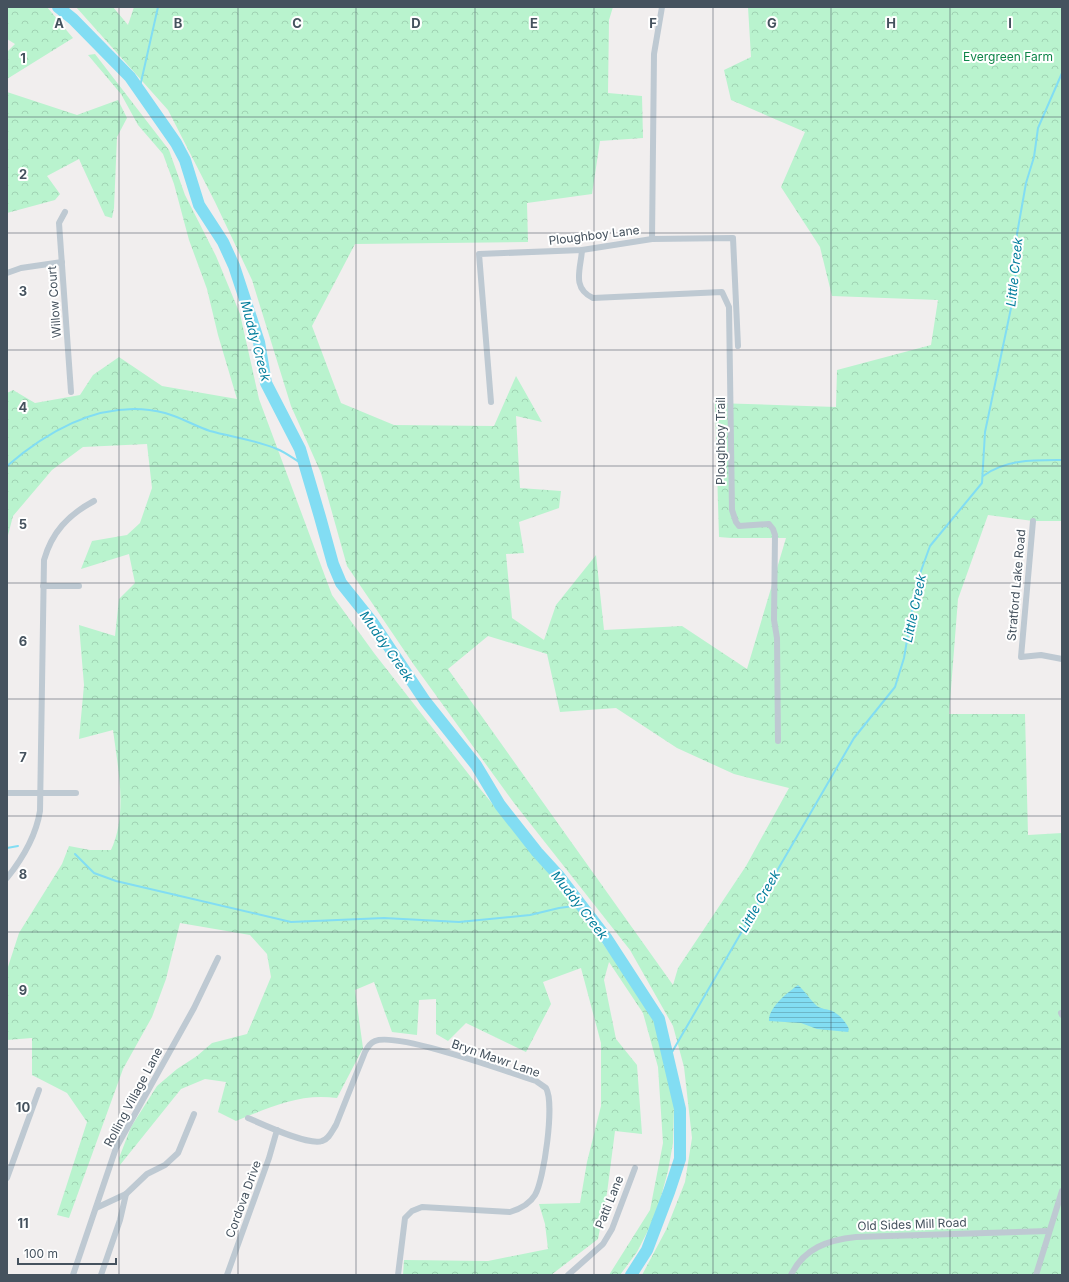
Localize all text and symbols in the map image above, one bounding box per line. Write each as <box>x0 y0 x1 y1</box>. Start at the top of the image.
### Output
text: A <box>54 15 64 31</box>
text: B <box>174 15 183 31</box>
text: C <box>292 15 302 31</box>
text: D <box>411 15 421 31</box>
text: E <box>530 15 538 31</box>
text: F <box>649 15 657 31</box>
text: G <box>767 15 777 31</box>
text: H <box>886 15 896 31</box>
text: I <box>1008 15 1012 31</box>
park label: Evergreen Farm <box>963 49 1053 64</box>
text: 1 <box>20 50 26 66</box>
text: 2 <box>19 166 27 182</box>
street label: Ploughboy Lane <box>548 222 640 248</box>
water label: Little Creek <box>1002 236 1026 307</box>
street label: Willow Court <box>44 265 64 339</box>
text: 3 <box>19 283 27 299</box>
water label: Muddy Creek <box>238 299 275 384</box>
street label: Ploughboy Trail <box>713 397 728 485</box>
text: 4 <box>19 399 28 415</box>
text: 5 <box>19 516 27 532</box>
street label: Stratford Lake Road <box>1004 529 1028 641</box>
water label: Little Creek <box>899 572 929 644</box>
water label: Muddy Creek <box>357 608 418 685</box>
text: 6 <box>19 633 27 649</box>
text: 7 <box>19 749 27 765</box>
text: 8 <box>19 866 27 882</box>
water label: Little Creek <box>735 866 784 935</box>
water label: Muddy Creek <box>548 867 612 943</box>
text: 9 <box>19 982 27 998</box>
street label: Bryn Mawr Lane <box>450 1036 542 1080</box>
street label: Rolling Village Lane <box>100 1045 166 1149</box>
text: 10 <box>16 1099 30 1115</box>
street label: Cordova Drive <box>222 1158 264 1240</box>
street label: Patti Lane <box>592 1173 626 1231</box>
text: 11 <box>17 1215 29 1231</box>
street label: Old Sides Mill Road <box>857 1215 967 1233</box>
scale bar <box>18 1240 116 1266</box>
text: 100 m <box>24 1246 58 1261</box>

